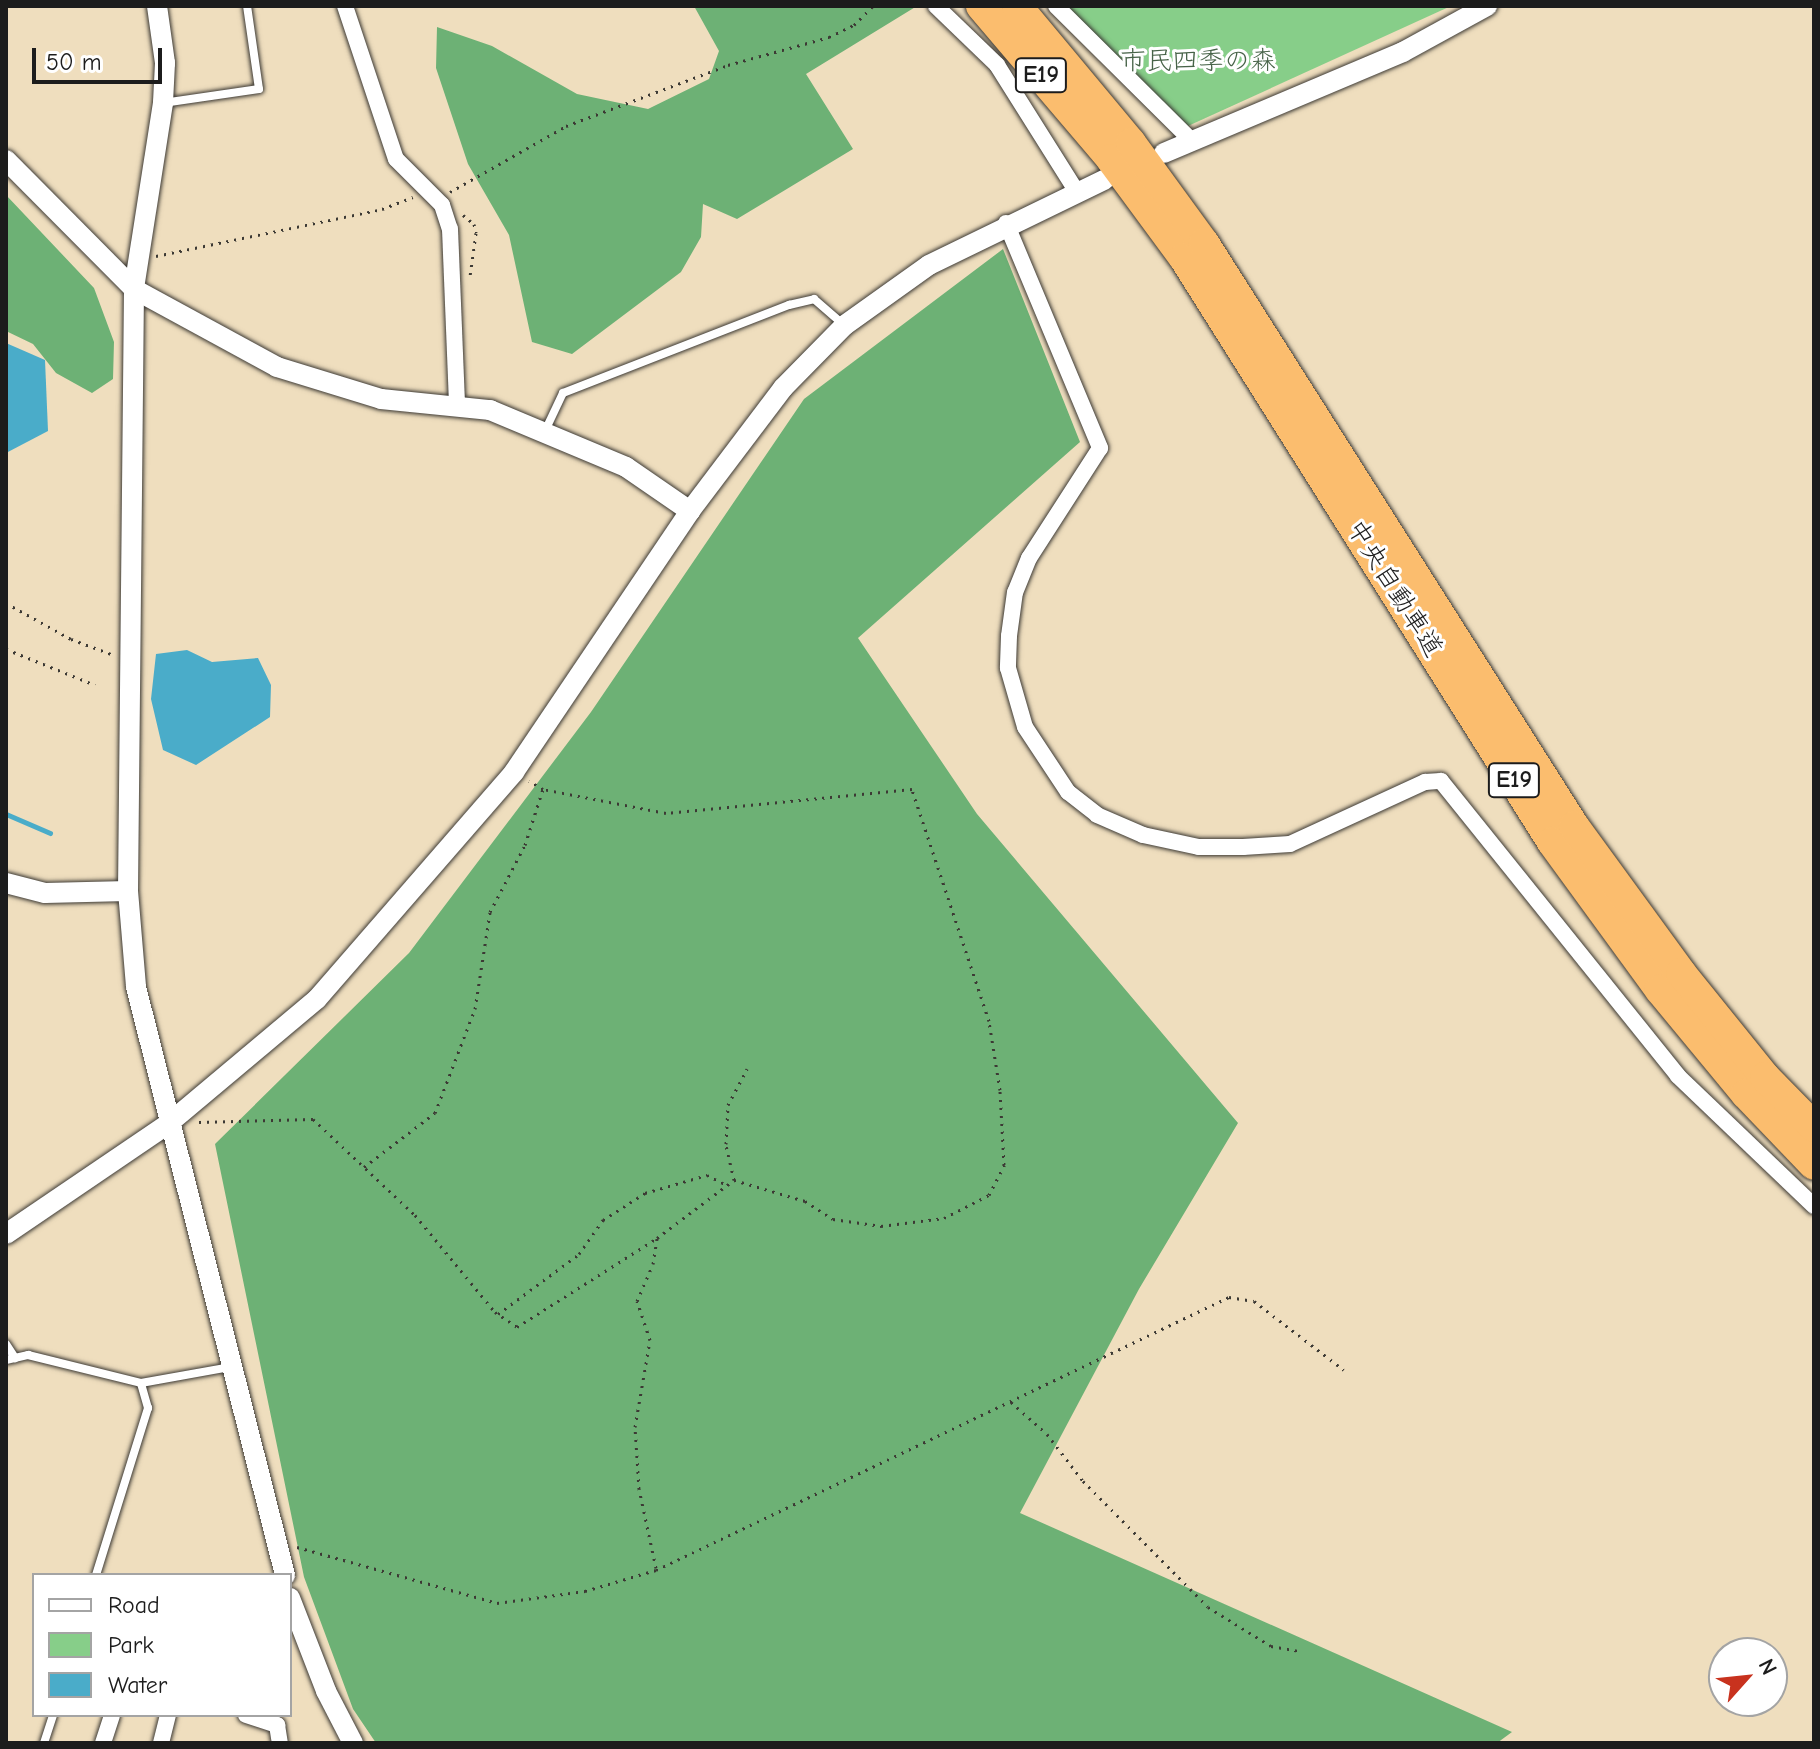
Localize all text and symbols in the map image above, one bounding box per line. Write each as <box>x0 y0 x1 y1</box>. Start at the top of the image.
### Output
scale bar <box>36 32 166 82</box>
park label: 市民四季の森 <box>1120 46 1276 78</box>
text: 50 m <box>46 48 102 76</box>
road number: E19 <box>1013 55 1069 95</box>
street label: 中央自動車道 <box>1339 515 1449 663</box>
road number: E19 <box>1486 760 1542 800</box>
legend <box>32 1573 292 1717</box>
text: Road <box>108 1591 160 1619</box>
text: Park <box>108 1631 154 1659</box>
north arrow <box>1708 1637 1788 1717</box>
text: N <box>1753 1655 1782 1679</box>
text: Water <box>108 1671 167 1699</box>

